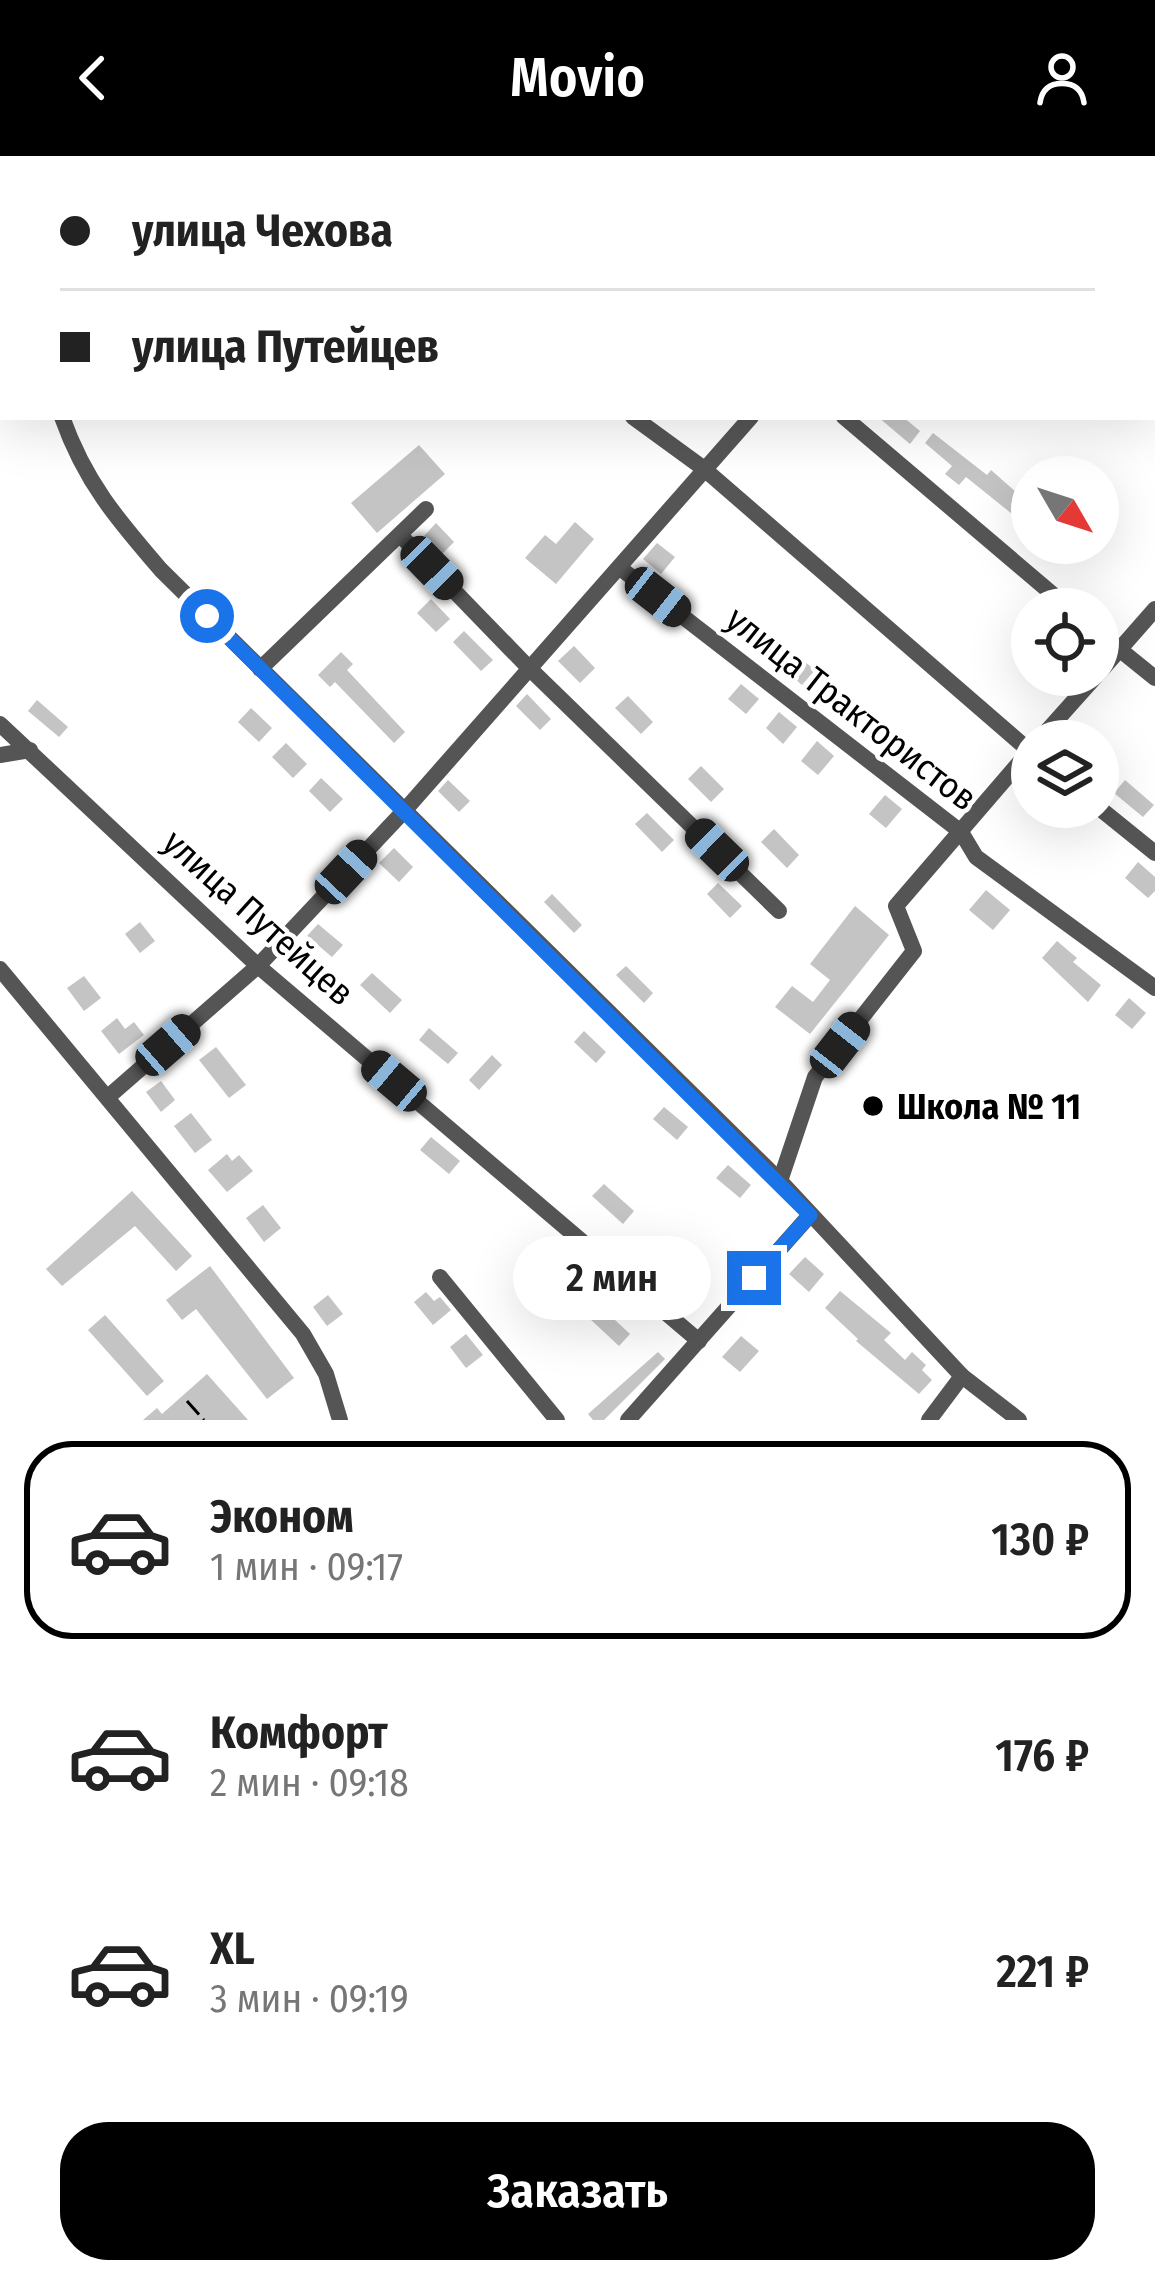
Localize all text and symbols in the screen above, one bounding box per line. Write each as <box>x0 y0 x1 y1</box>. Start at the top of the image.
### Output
icon: back <box>60 45 126 111</box>
icon: person <box>1029 45 1095 111</box>
text: Movio <box>510 46 645 110</box>
text: улица Чехова <box>132 204 393 258</box>
text: улица Путейцев <box>132 320 439 374</box>
north arrow <box>1011 456 1119 564</box>
map controls <box>1011 456 1119 828</box>
car <box>394 530 470 606</box>
car <box>619 561 697 633</box>
button: locate <box>1011 588 1119 696</box>
route start <box>180 589 234 643</box>
street label: улица Трактористов <box>717 597 985 820</box>
button: layers <box>1011 720 1119 828</box>
car <box>679 812 755 888</box>
street label: улица Путейцев <box>154 820 363 1015</box>
car <box>308 833 384 911</box>
car <box>804 1006 876 1084</box>
car <box>129 1008 207 1082</box>
car <box>355 1044 433 1118</box>
place label: Школа № 11 <box>897 1085 1081 1129</box>
marker: Школа № 11 <box>860 1093 886 1119</box>
callout: 2 мин <box>514 1236 712 1320</box>
route end <box>727 1251 781 1305</box>
text: 2 мин <box>566 1255 658 1301</box>
icon: car <box>66 1486 174 1594</box>
text: Эконом <box>210 1490 354 1544</box>
text: 130 ₽ <box>991 1513 1089 1567</box>
text: 1 мин · 09:17 <box>210 1544 403 1590</box>
icon: car <box>66 1702 174 1810</box>
text: Комфорт <box>210 1706 388 1760</box>
text: 176 ₽ <box>995 1729 1089 1783</box>
text: 2 мин · 09:18 <box>210 1760 409 1806</box>
icon: car <box>66 1918 174 2026</box>
text: XL <box>210 1922 255 1976</box>
text: 221 ₽ <box>996 1945 1089 1999</box>
text: 3 мин · 09:19 <box>210 1976 409 2022</box>
button: Заказать <box>60 2122 1095 2260</box>

